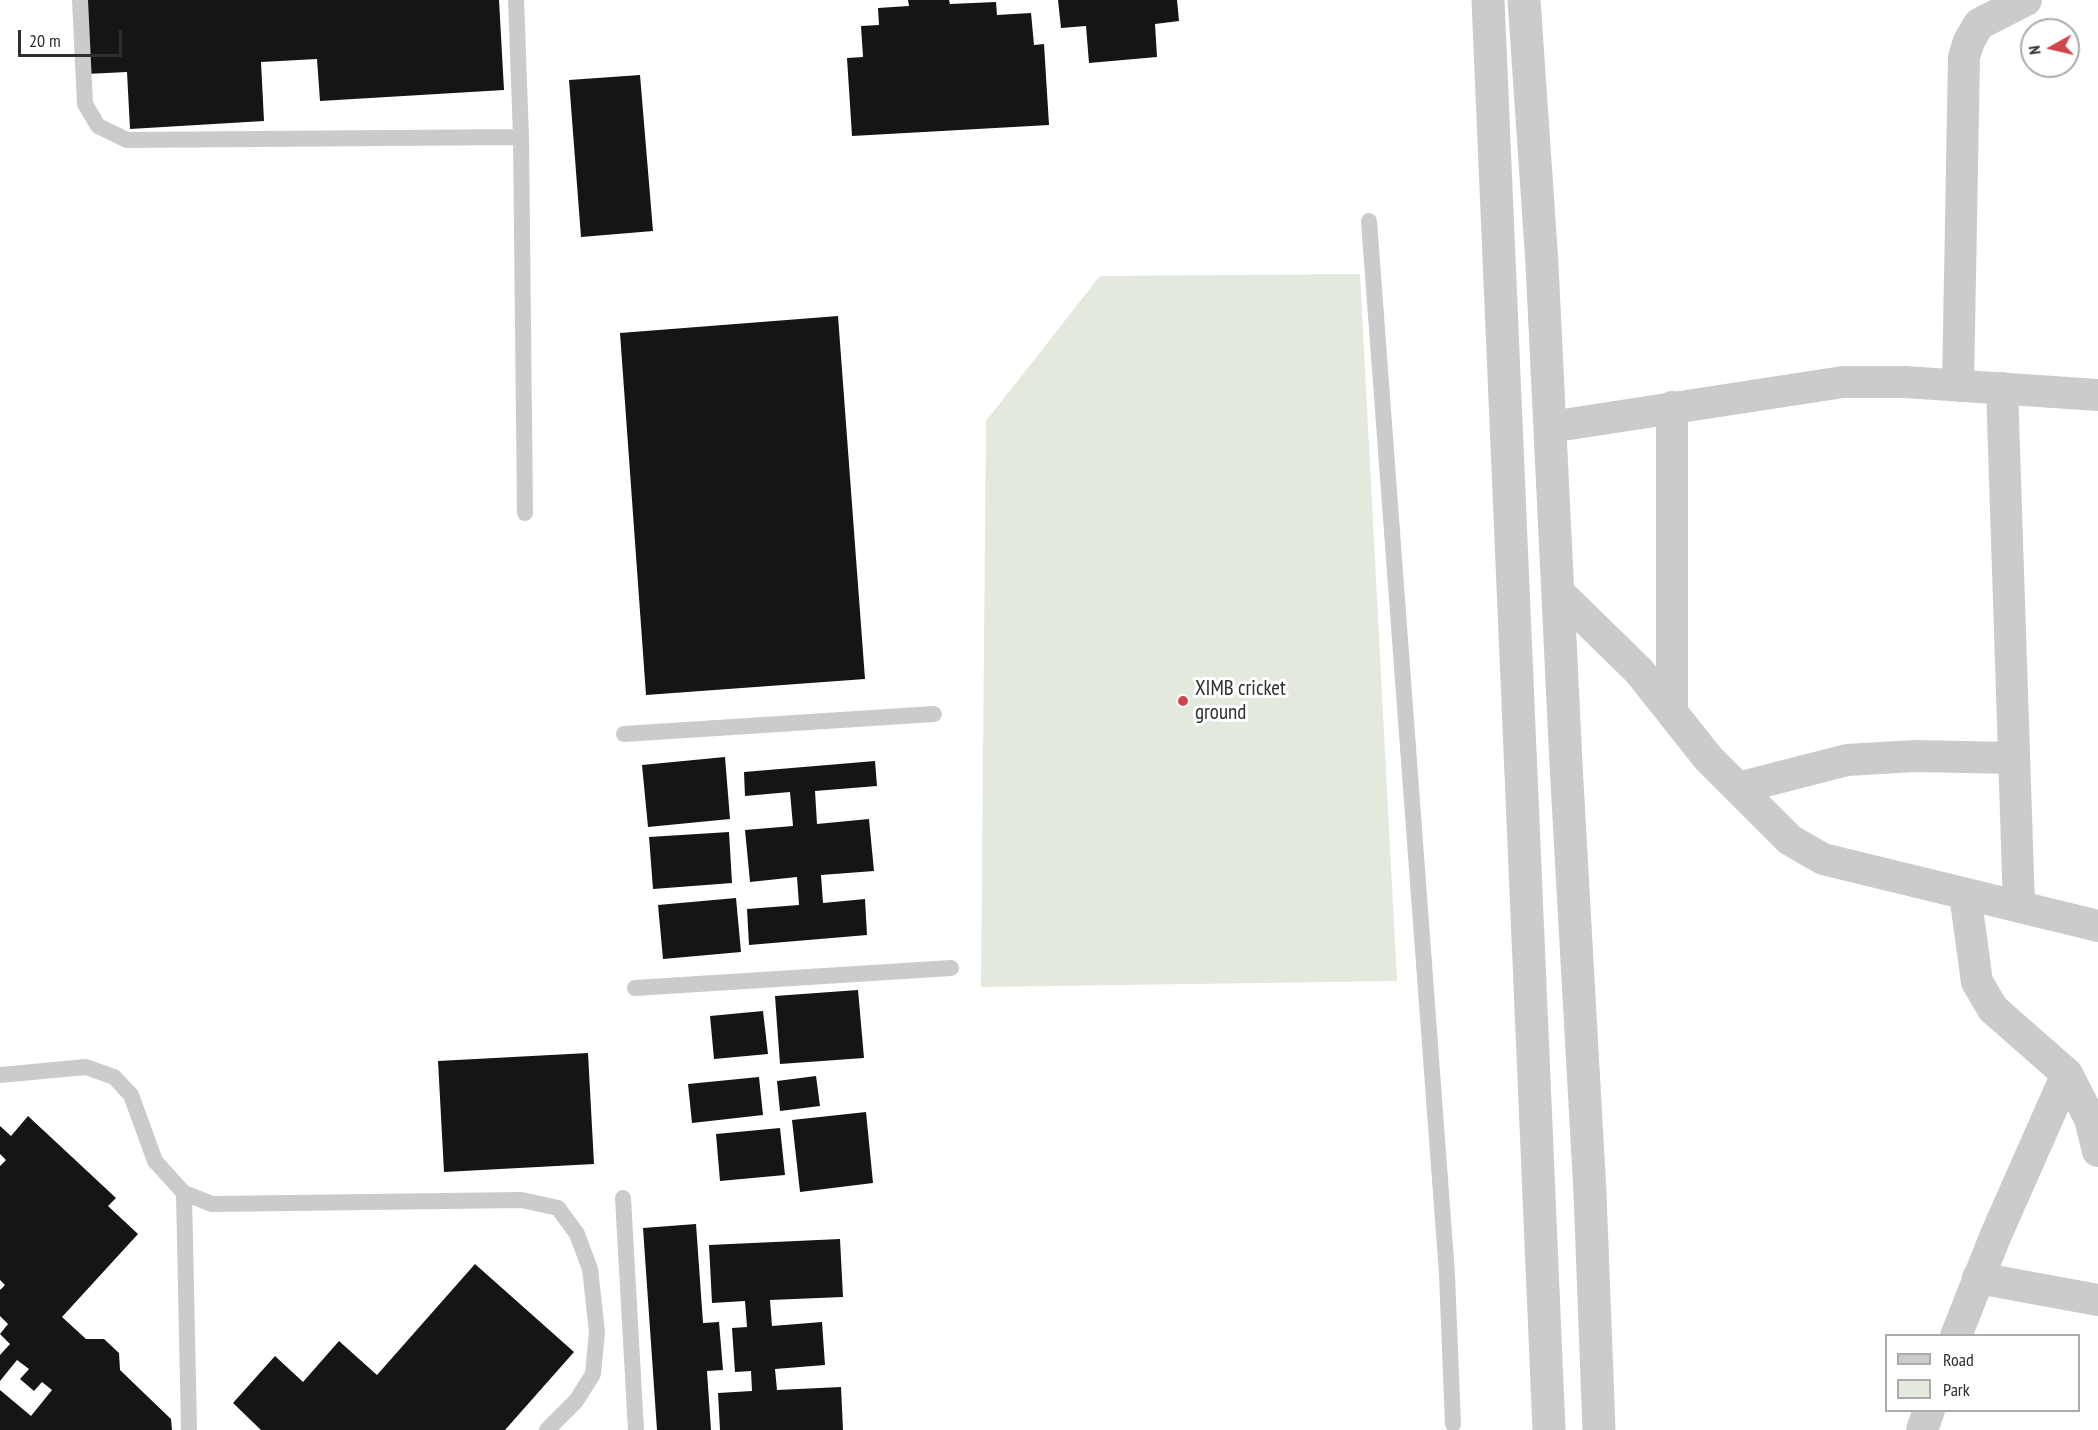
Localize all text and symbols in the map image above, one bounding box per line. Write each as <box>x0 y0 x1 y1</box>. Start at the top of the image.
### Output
scale bar <box>21 18 124 56</box>
north arrow <box>2020 18 2080 78</box>
text: 20 m <box>29 29 61 52</box>
text: N <box>2024 45 2045 56</box>
place label: XIMB cricket ground <box>1195 676 1286 726</box>
marker: XIMB cricket ground <box>1176 694 1190 708</box>
legend <box>1885 1334 2080 1412</box>
text: Road <box>1943 1348 1974 1371</box>
text: Park <box>1943 1378 1970 1401</box>

